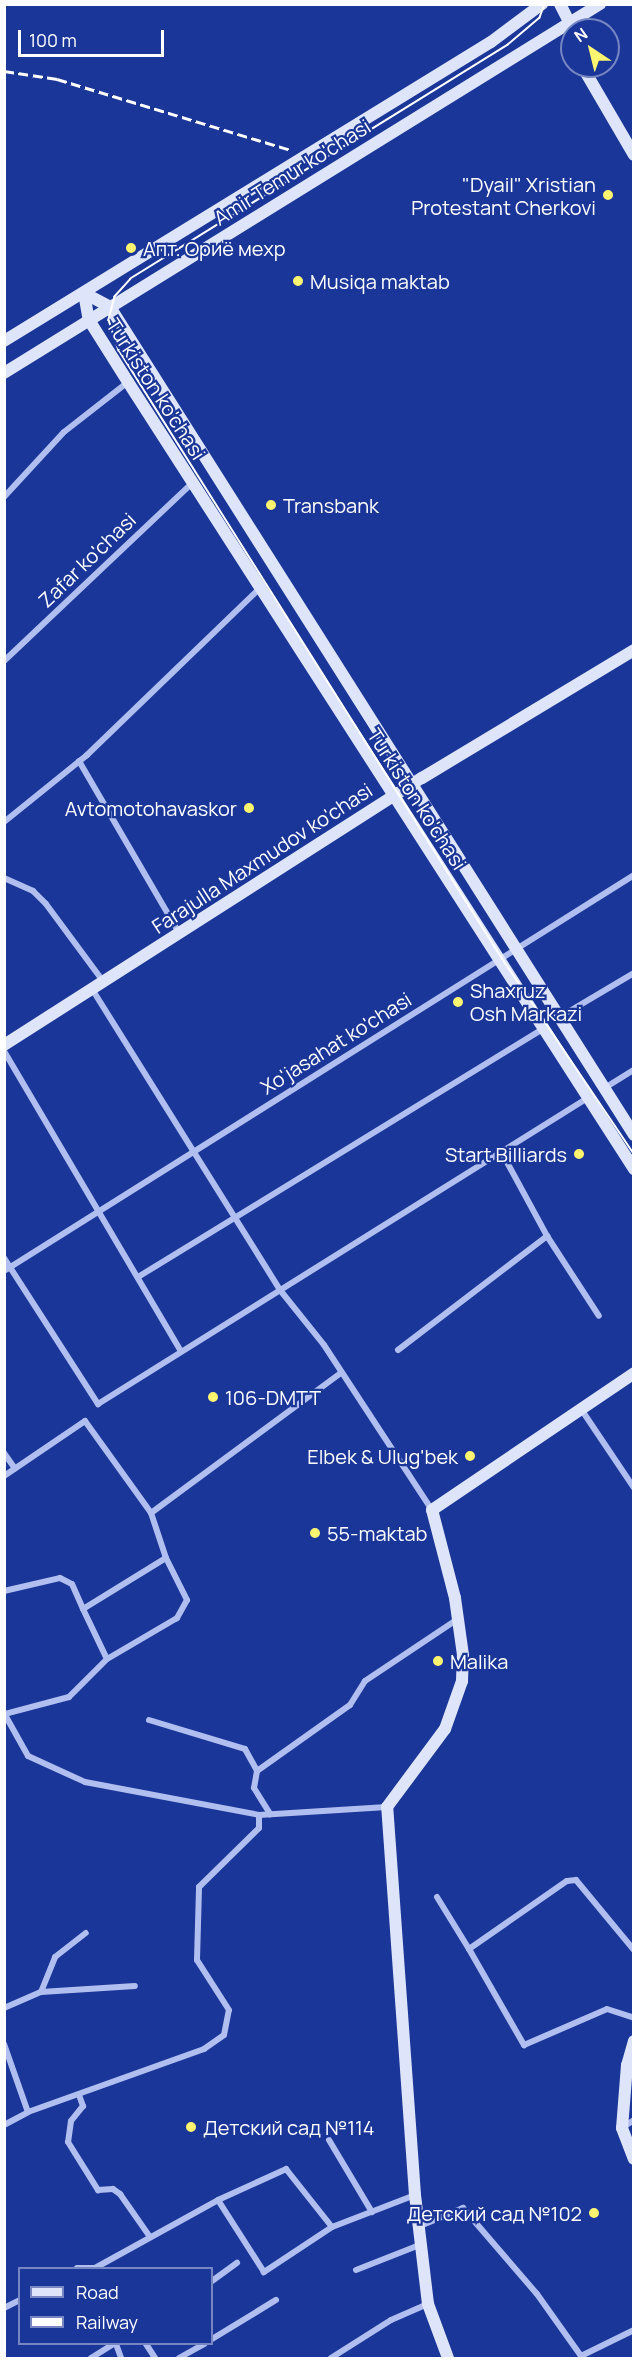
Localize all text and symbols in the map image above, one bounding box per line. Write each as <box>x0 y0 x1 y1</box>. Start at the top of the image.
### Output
scale bar <box>21 18 166 56</box>
north arrow <box>560 18 620 78</box>
text: N <box>570 23 592 47</box>
text: 100 m <box>29 28 77 52</box>
street label: Amir Temur ko'chasi <box>209 114 375 230</box>
place label: "Dyail" Xristian Protestant Cherkovi <box>411 172 596 219</box>
marker: "Dyail" Xristian Protestant Cherkovi <box>601 188 615 202</box>
place label: Апт. Ориё мехр <box>143 236 286 260</box>
marker: Апт. Ориё мехр <box>124 241 138 255</box>
place label: Musiqa maktab <box>310 269 450 293</box>
marker: Musiqa maktab <box>291 274 305 288</box>
street label: Turkiston ko'chasi <box>101 314 211 464</box>
place label: Transbank <box>283 493 379 517</box>
marker: Transbank <box>264 498 278 512</box>
street label: Zafar ko'chasi <box>34 508 140 612</box>
street label: Turkiston ko'chasi <box>362 724 472 874</box>
street label: Farajulla Maxmudov ko'chasi <box>147 778 377 938</box>
place label: Avtomotohavaskor <box>65 796 237 820</box>
marker: Avtomotohavaskor <box>242 801 256 815</box>
place label: Shaxruz Osh Markazi <box>470 978 582 1025</box>
street label: Xo'jasahat ko'chasi <box>256 987 416 1099</box>
marker: Shaxruz Osh Markazi <box>451 995 465 1009</box>
place label: Start Billiards <box>445 1142 567 1166</box>
marker: Start Billiards <box>572 1147 586 1161</box>
place label: 106-DMTT <box>225 1385 321 1409</box>
marker: 106-DMTT <box>206 1390 220 1404</box>
place label: Elbek & Ulug'bek <box>307 1444 458 1468</box>
marker: Elbek & Ulug'bek <box>463 1449 477 1463</box>
place label: 55-maktab <box>327 1521 427 1545</box>
marker: 55-maktab <box>308 1526 322 1540</box>
place label: Malika <box>450 1649 508 1673</box>
marker: Malika <box>431 1654 445 1668</box>
place label: Детский сад №114 <box>203 2115 375 2139</box>
marker: Детский сад №114 <box>184 2120 198 2134</box>
place label: Детский сад №102 <box>406 2201 582 2225</box>
marker: Детский сад №102 <box>587 2206 601 2220</box>
legend <box>18 2267 213 2345</box>
text: Road <box>76 2280 119 2304</box>
text: Railway <box>76 2310 138 2334</box>

